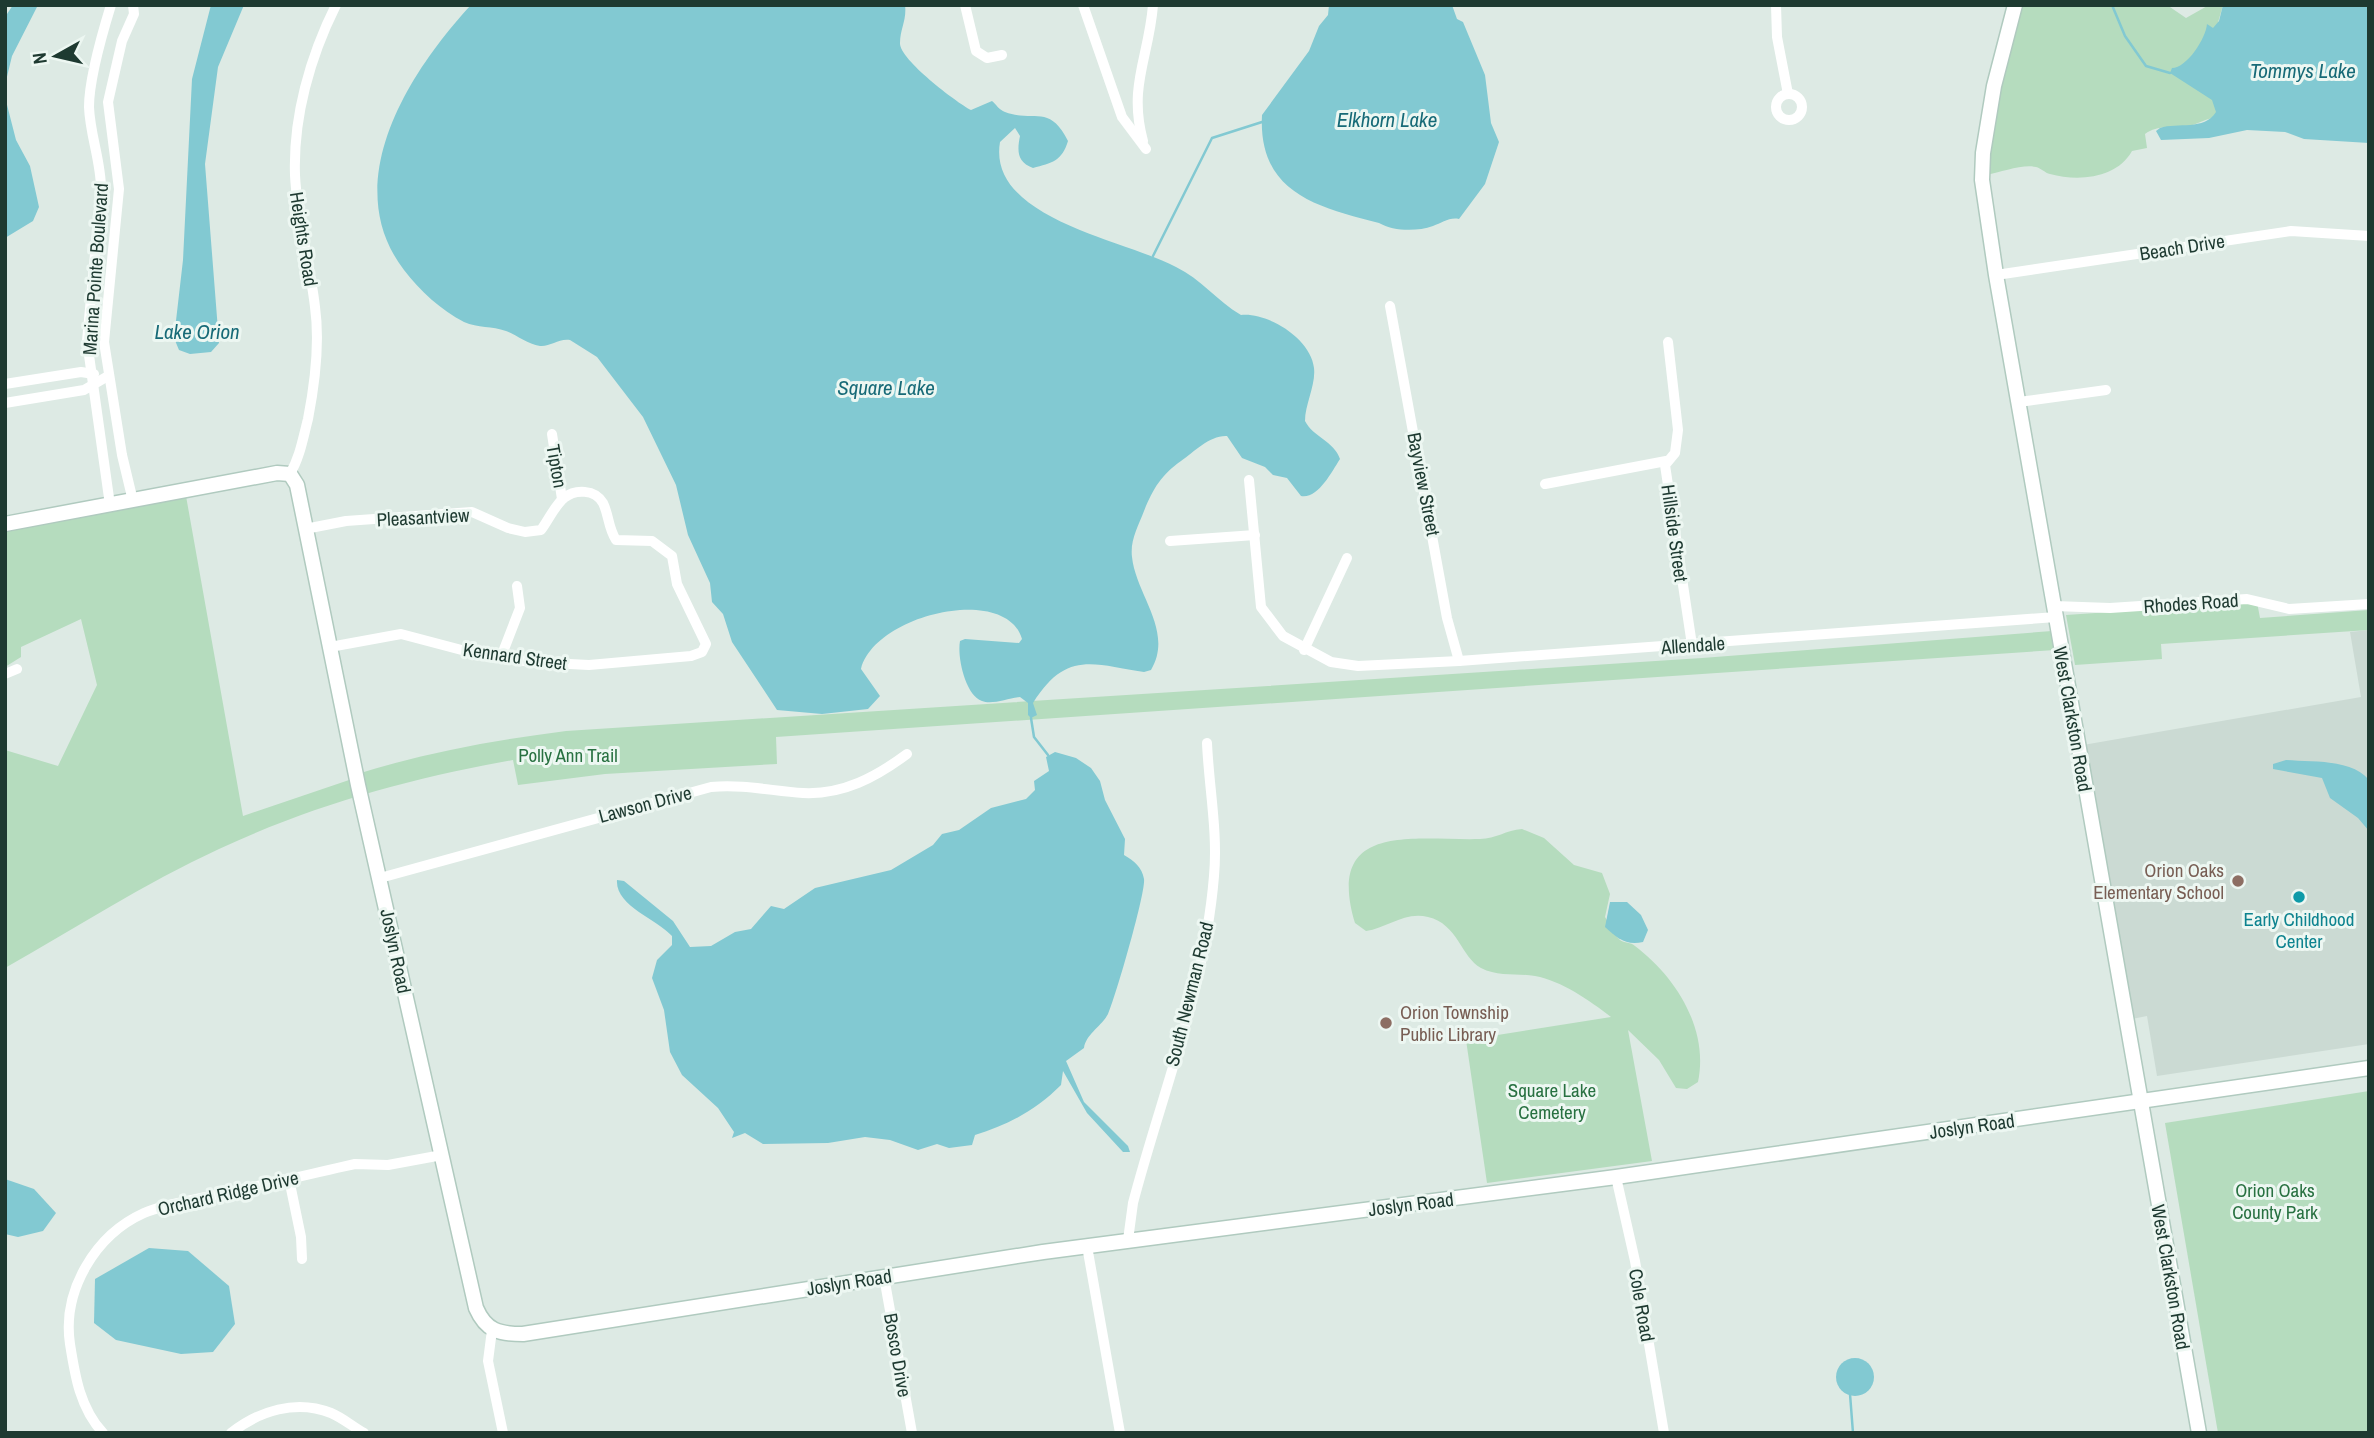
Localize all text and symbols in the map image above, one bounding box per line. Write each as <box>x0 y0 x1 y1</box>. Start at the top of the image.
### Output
north arrow <box>21 21 91 91</box>
text: N <box>26 51 53 66</box>
water label: Tommys Lake <box>2250 56 2356 85</box>
water label: Elkhorn Lake <box>1337 105 1437 134</box>
street label: Marina Pointe Boulevard <box>76 182 114 356</box>
street label: Heights Road <box>284 190 324 288</box>
street label: Beach Drive <box>2138 227 2226 267</box>
water label: Lake Orion <box>154 317 240 346</box>
water label: Square Lake <box>837 373 935 402</box>
street label: Bayview Street <box>1401 430 1447 539</box>
street label: Tipton <box>540 442 574 490</box>
street label: Hillside Street <box>1655 483 1695 584</box>
street label: Pleasantview <box>376 502 471 532</box>
street label: Rhodes Road <box>2143 587 2239 619</box>
street label: Allendale <box>1659 630 1726 660</box>
street label: Kennard Street <box>461 636 569 676</box>
street label: West Clarkston Road <box>2047 644 2099 794</box>
park label: Polly Ann Trail <box>518 742 618 768</box>
street label: Lawson Drive <box>596 779 694 829</box>
place label: Orion Oaks Elementary School <box>2093 857 2224 905</box>
marker: Orion Oaks Elementary School <box>2230 873 2246 889</box>
marker: Early Childhood Center <box>2291 889 2307 905</box>
street label: Joslyn Road <box>374 906 418 996</box>
place label: Early Childhood Center <box>2244 906 2354 954</box>
street label: South Newman Road <box>1158 919 1220 1069</box>
place label: Orion Township Public Library <box>1400 999 1509 1047</box>
marker: Orion Township Public Library <box>1378 1015 1394 1031</box>
park label: Square Lake Cemetery <box>1508 1077 1596 1125</box>
street label: Joslyn Road <box>1928 1107 2016 1145</box>
street label: Orchard Ridge Drive <box>155 1164 301 1222</box>
park label: Orion Oaks County Park <box>2232 1177 2318 1225</box>
street label: Joslyn Road <box>1367 1186 1455 1222</box>
street label: West Clarkston Road <box>2145 1202 2197 1352</box>
street label: Joslyn Road <box>805 1262 893 1302</box>
street label: Cole Road <box>1623 1266 1661 1344</box>
street label: Bosco Drive <box>878 1311 918 1399</box>

